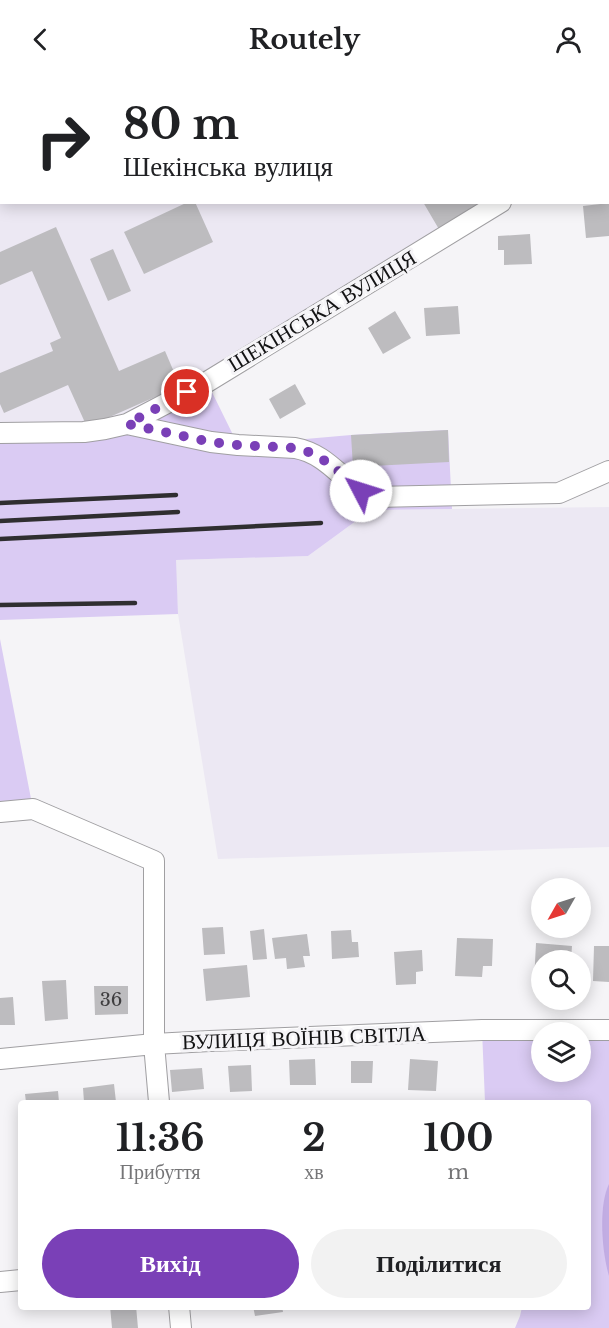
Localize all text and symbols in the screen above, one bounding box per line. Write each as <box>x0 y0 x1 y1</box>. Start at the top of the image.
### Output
icon: back <box>24 23 57 56</box>
text: Routely <box>249 23 360 56</box>
icon: person <box>552 23 585 56</box>
text: 80 m <box>123 98 239 150</box>
icon: right <box>24 102 102 180</box>
text: Шекінська вулиця <box>123 150 333 183</box>
street label: ШЕКІНСЬКА ВУЛИЦЯ <box>223 245 421 377</box>
pin <box>161 366 212 417</box>
icon: arrive <box>170 375 203 408</box>
position arrow <box>329 459 393 523</box>
north arrow <box>531 878 591 938</box>
map controls <box>531 878 591 1082</box>
button: search <box>531 950 591 1010</box>
house number: 36 <box>100 989 122 1011</box>
street label: ВУЛИЦЯ ВОЇНІВ СВІТЛА <box>182 1021 427 1055</box>
button: layers <box>531 1022 591 1082</box>
text: 11:36 <box>116 1116 204 1161</box>
text: 2 <box>302 1116 326 1161</box>
text: 100 <box>423 1116 493 1161</box>
text: Прибуття <box>120 1160 201 1184</box>
text: хв <box>304 1160 324 1184</box>
text: m <box>448 1160 469 1184</box>
button: Вихід <box>42 1229 299 1298</box>
button: Поділитися <box>311 1229 567 1298</box>

